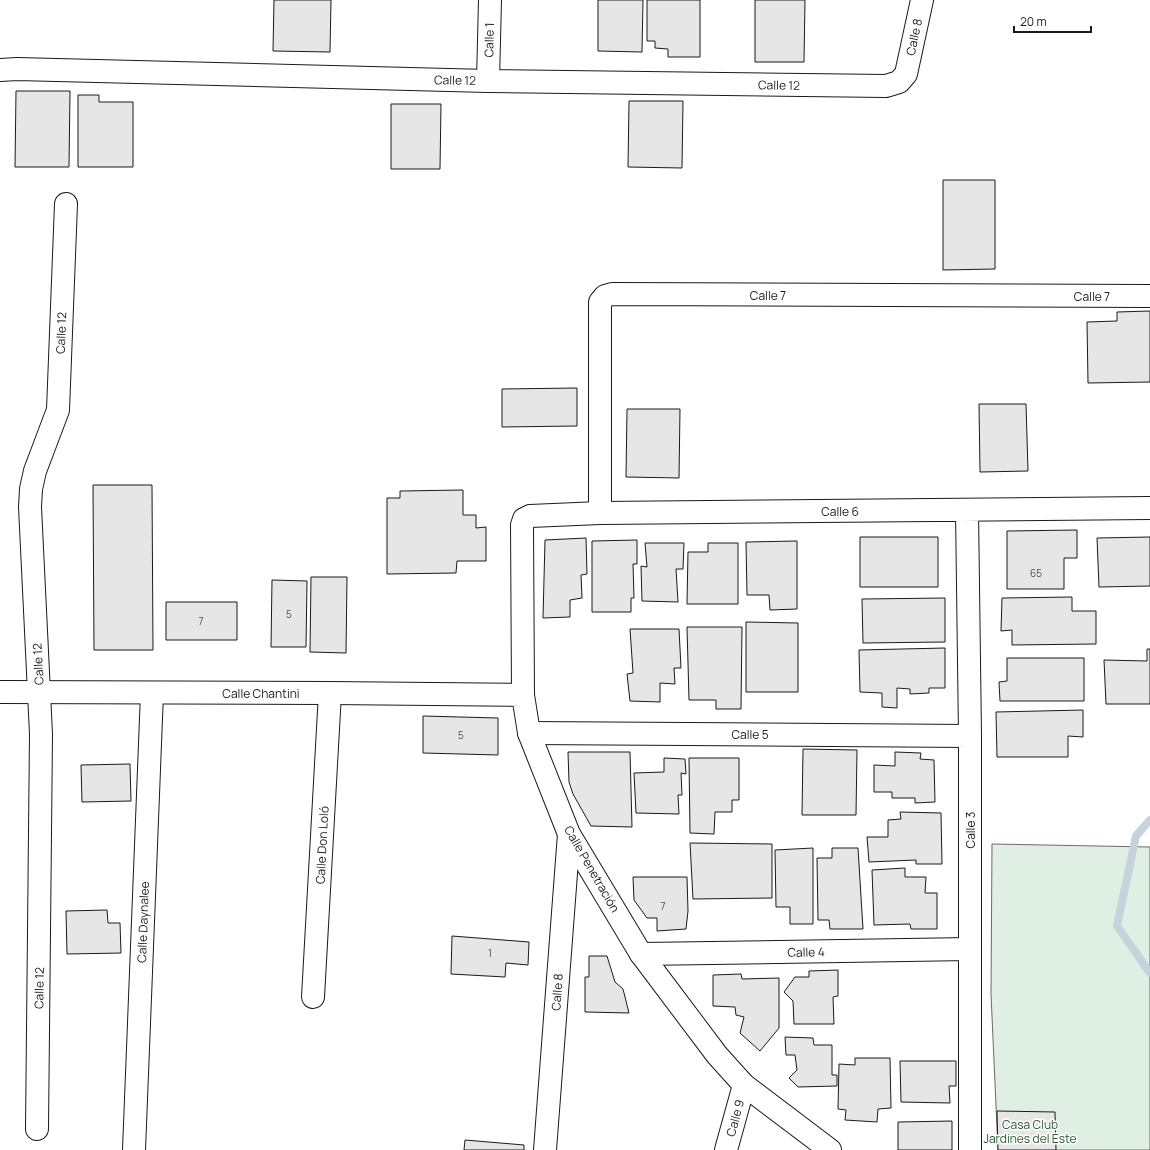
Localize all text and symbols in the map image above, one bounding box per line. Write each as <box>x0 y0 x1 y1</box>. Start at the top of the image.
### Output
scale bar <box>1014 8 1091 34</box>
text: 20 m <box>1020 13 1047 30</box>
street label: Calle 8 <box>902 17 926 57</box>
street label: Calle 1 <box>480 22 498 58</box>
street label: Calle 12 <box>434 71 476 89</box>
street label: Calle 12 <box>758 76 800 94</box>
street label: Calle 7 <box>750 287 786 304</box>
street label: Calle 7 <box>1074 288 1110 305</box>
street label: Calle 12 <box>52 312 70 354</box>
street label: Calle 6 <box>821 503 859 520</box>
house number: 65 <box>1030 566 1042 580</box>
house number: 5 <box>286 607 292 621</box>
house number: 7 <box>198 614 204 628</box>
street label: Calle 12 <box>28 643 48 685</box>
street label: Calle Chantini <box>222 685 300 702</box>
street label: Calle 5 <box>731 726 769 743</box>
house number: 5 <box>458 728 464 742</box>
street label: Calle Don Loló <box>311 806 333 884</box>
street label: Calle 3 <box>962 812 979 848</box>
street label: Calle Penetración <box>560 823 624 915</box>
street label: Calle Daynalee <box>133 881 153 963</box>
house number: 7 <box>660 899 666 913</box>
street label: Calle 4 <box>787 943 825 961</box>
house number: 1 <box>488 946 492 960</box>
street label: Calle 12 <box>30 967 48 1009</box>
street label: Calle 8 <box>547 973 567 1011</box>
street label: Calle 9 <box>722 1098 748 1138</box>
park label: Casa Club Jardines del Este <box>983 1116 1077 1147</box>

